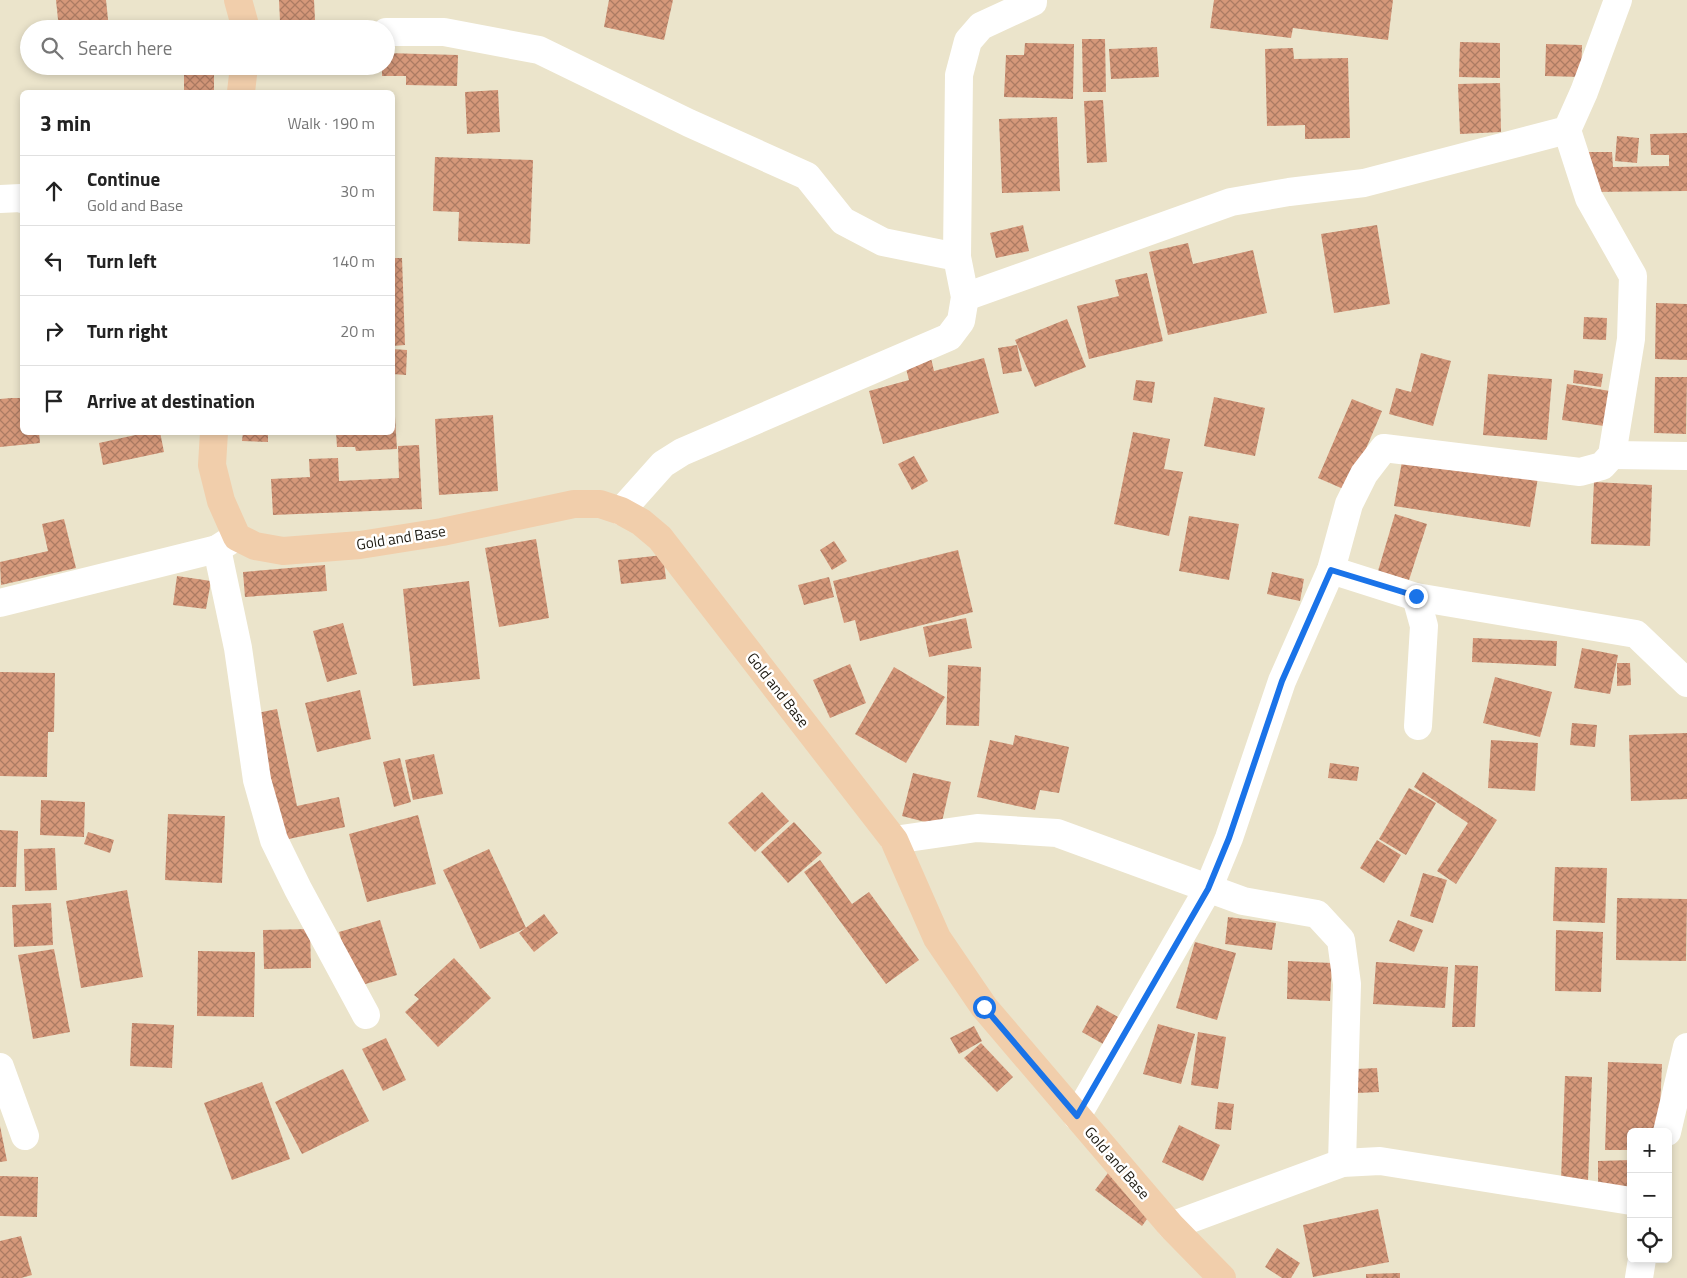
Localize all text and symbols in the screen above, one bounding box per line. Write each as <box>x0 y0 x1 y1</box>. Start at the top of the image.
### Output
search box <box>20 20 395 75</box>
text: Search here <box>78 33 172 62</box>
icon: search <box>38 34 66 62</box>
text: 3 min <box>40 107 91 139</box>
text: Walk · 190 m <box>287 111 375 135</box>
text: Continue <box>87 164 160 193</box>
icon: ahead <box>40 177 68 205</box>
text: 30 m <box>340 179 375 203</box>
text: Gold and Base <box>87 193 183 217</box>
text: Turn left <box>87 246 157 275</box>
icon: left <box>40 247 68 275</box>
text: 140 m <box>331 249 375 273</box>
text: Turn right <box>87 316 168 345</box>
icon: right <box>40 317 68 345</box>
text: 20 m <box>340 319 375 343</box>
text: Arrive at destination <box>87 386 255 415</box>
icon: arrive <box>40 387 68 415</box>
street label: Gold and Base <box>355 519 447 556</box>
route end <box>1405 585 1428 608</box>
street label: Gold and Base <box>742 647 815 732</box>
route start <box>973 996 996 1019</box>
street label: Gold and Base <box>1079 1121 1156 1204</box>
map controls <box>1627 1128 1672 1263</box>
button: + <box>1627 1128 1672 1173</box>
button: − <box>1627 1173 1672 1218</box>
button: locate <box>1627 1218 1672 1263</box>

